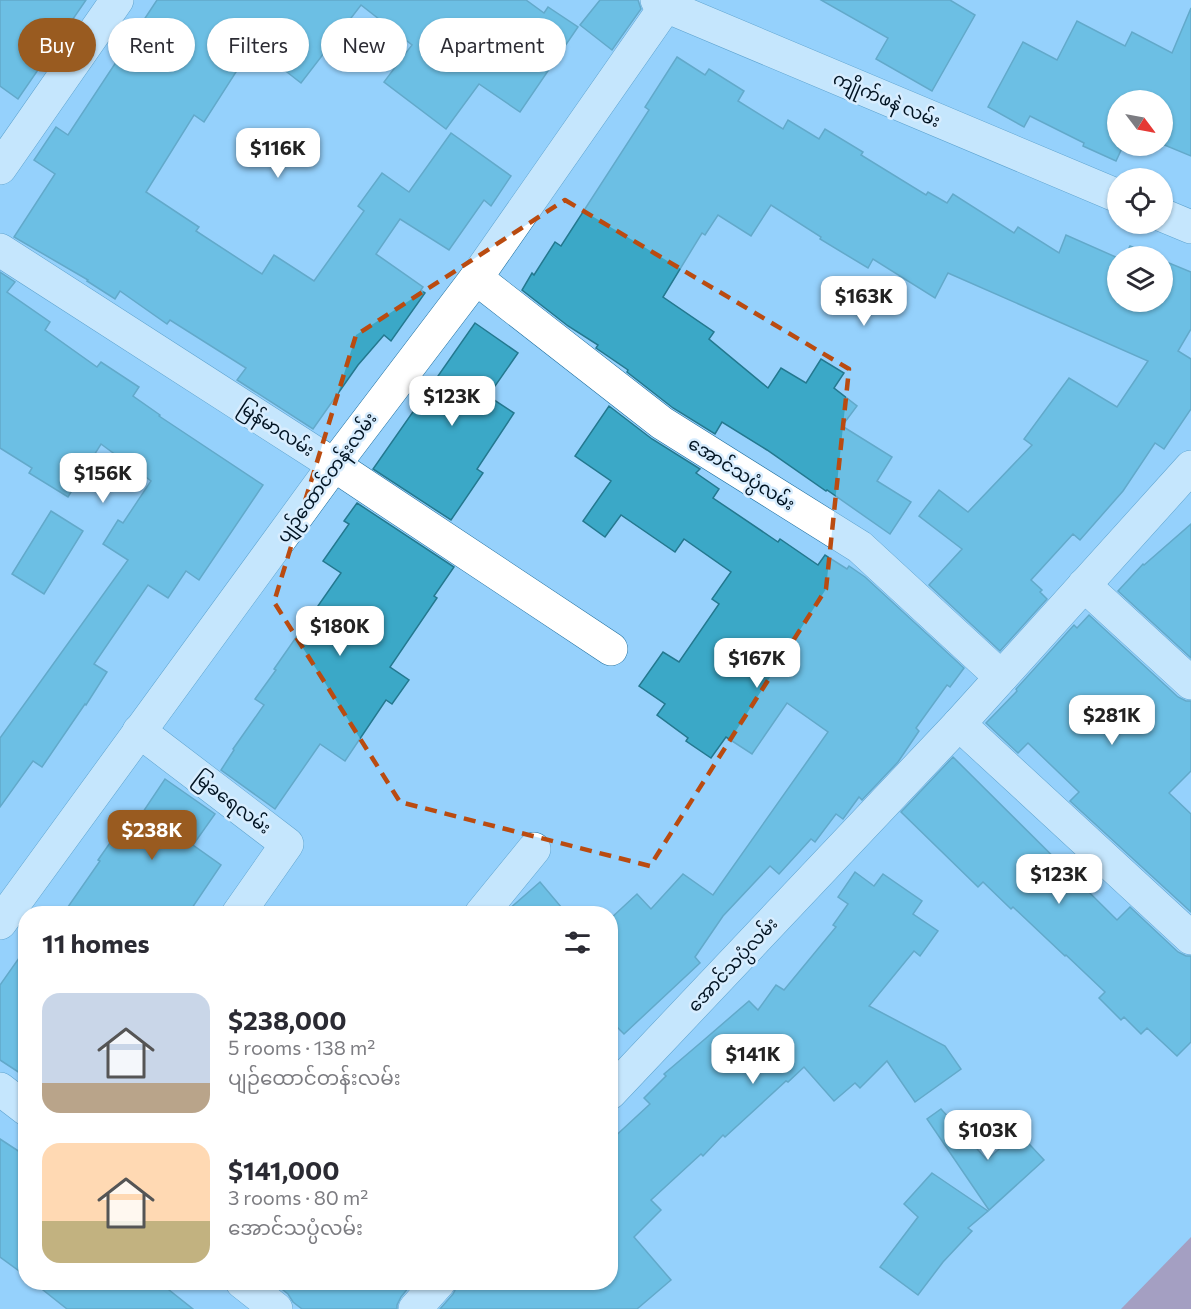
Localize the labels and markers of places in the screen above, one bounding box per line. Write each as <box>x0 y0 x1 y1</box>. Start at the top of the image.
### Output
pin: $116K <box>236 128 320 179</box>
pin: $163K <box>822 276 906 327</box>
pin: $123K <box>410 376 494 427</box>
pin: $156K <box>61 453 145 504</box>
pin: $180K <box>298 606 382 657</box>
pin: $167K <box>715 638 799 689</box>
pin: $281K <box>1070 695 1154 746</box>
pin: $238K <box>110 810 194 861</box>
pin: $123K <box>1017 854 1101 905</box>
pin: $141K <box>711 1034 795 1085</box>
pin: $103K <box>946 1110 1030 1161</box>

